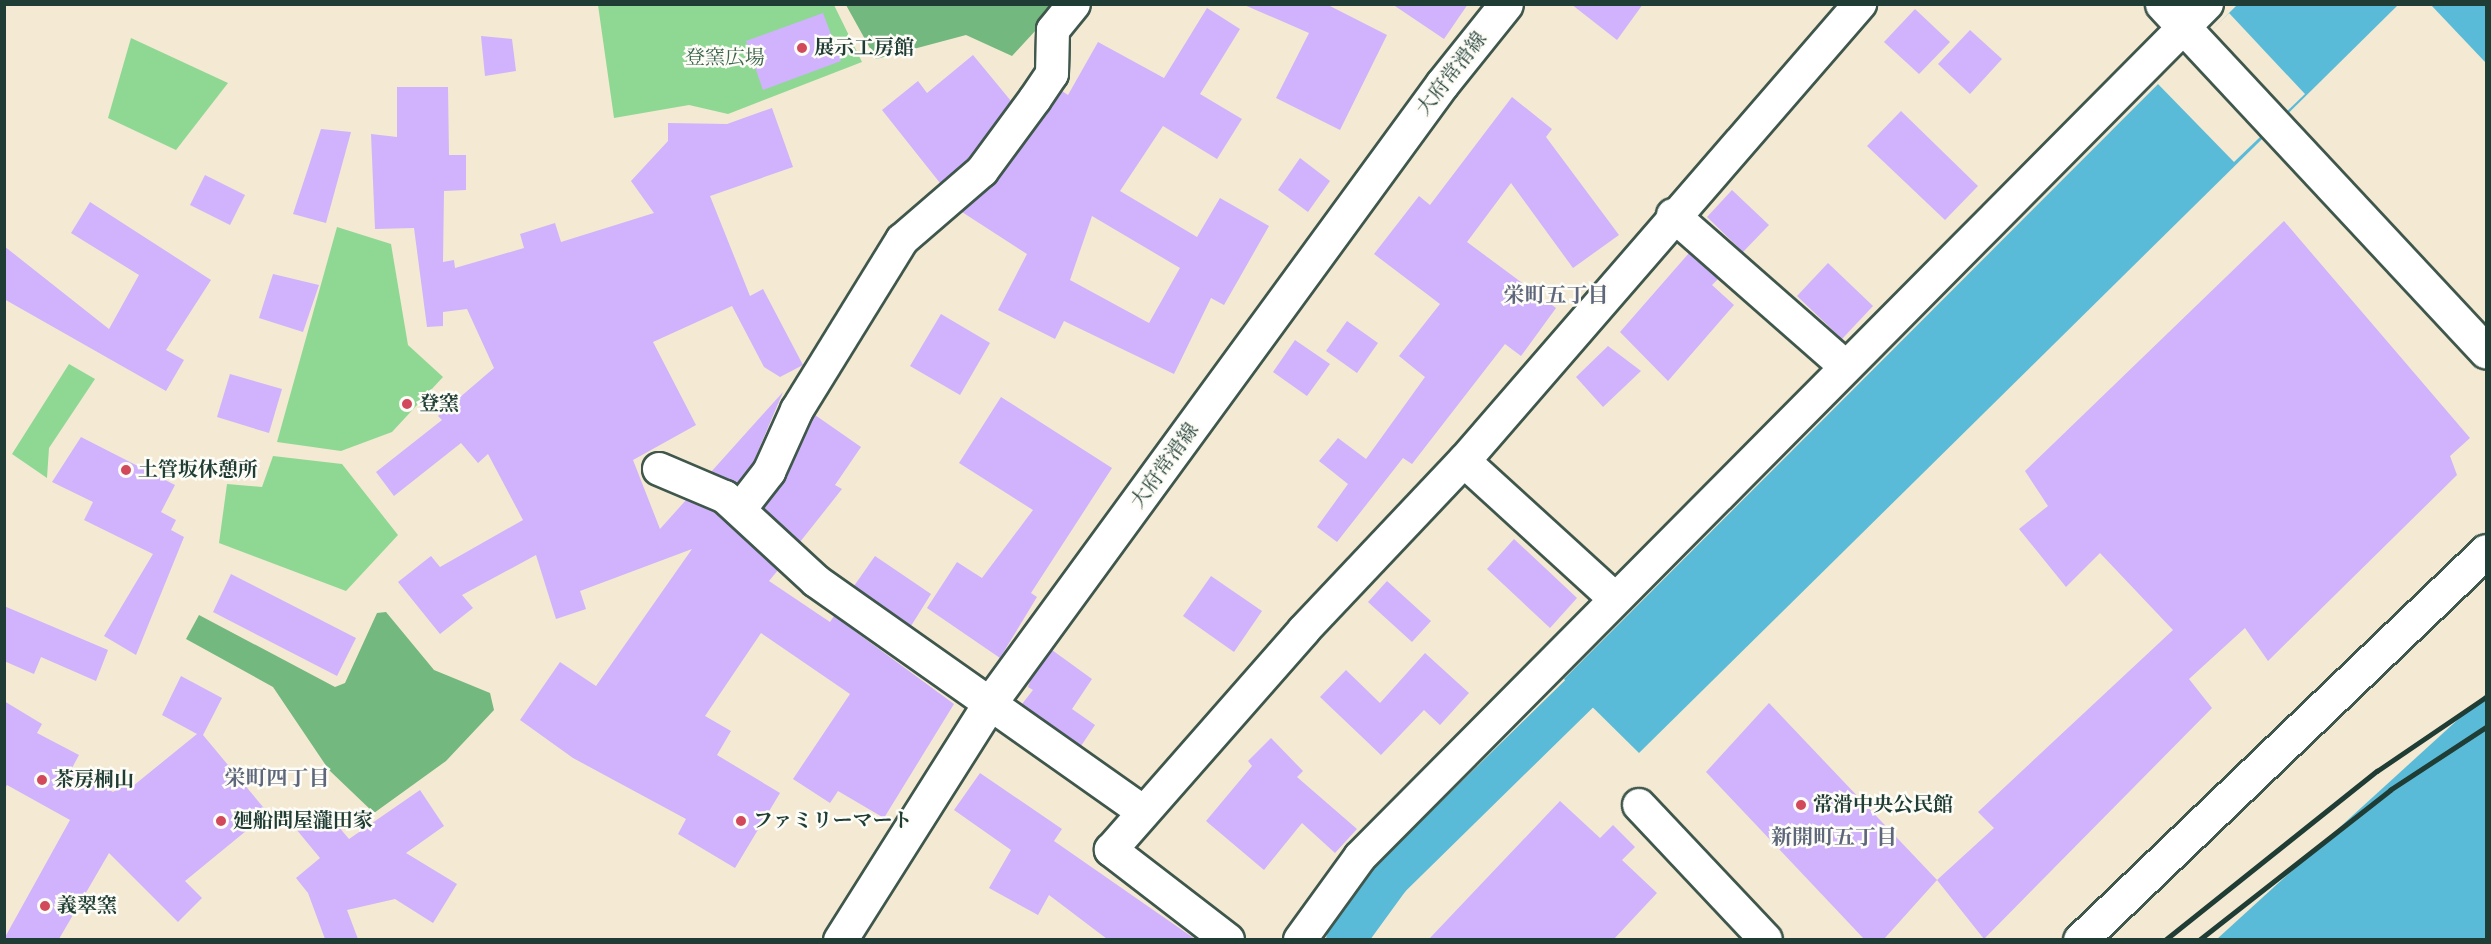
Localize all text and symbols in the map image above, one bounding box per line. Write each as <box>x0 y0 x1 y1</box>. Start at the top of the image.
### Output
street label: 大府常滑線 <box>1412 27 1492 121</box>
place label: 展示工房館 <box>814 36 914 60</box>
marker: 展示工房館 <box>795 41 809 55</box>
park label: 登窯広場 <box>685 46 765 70</box>
district label: 栄町五丁目 <box>1504 283 1608 309</box>
place label: 登窯 <box>419 392 459 416</box>
marker: 登窯 <box>400 397 414 411</box>
street label: 大府常滑線 <box>1126 418 1204 514</box>
place label: 土管坂休憩所 <box>138 458 258 482</box>
marker: 土管坂休憩所 <box>119 463 133 477</box>
district label: 栄町四丁目 <box>225 766 329 792</box>
place label: 茶房桐山 <box>54 768 134 792</box>
marker: 茶房桐山 <box>35 773 49 787</box>
place label: 常滑中央公民館 <box>1813 793 1953 817</box>
marker: 常滑中央公民館 <box>1794 798 1808 812</box>
place label: 廻船問屋瀧田家 <box>233 809 373 833</box>
place label: ファミリーマート <box>753 809 913 833</box>
marker: 廻船問屋瀧田家 <box>214 814 228 828</box>
marker: ファミリーマート <box>734 814 748 828</box>
district label: 新開町五丁目 <box>1771 825 1897 851</box>
place label: 義翠窯 <box>57 894 117 918</box>
marker: 義翠窯 <box>38 899 52 913</box>

